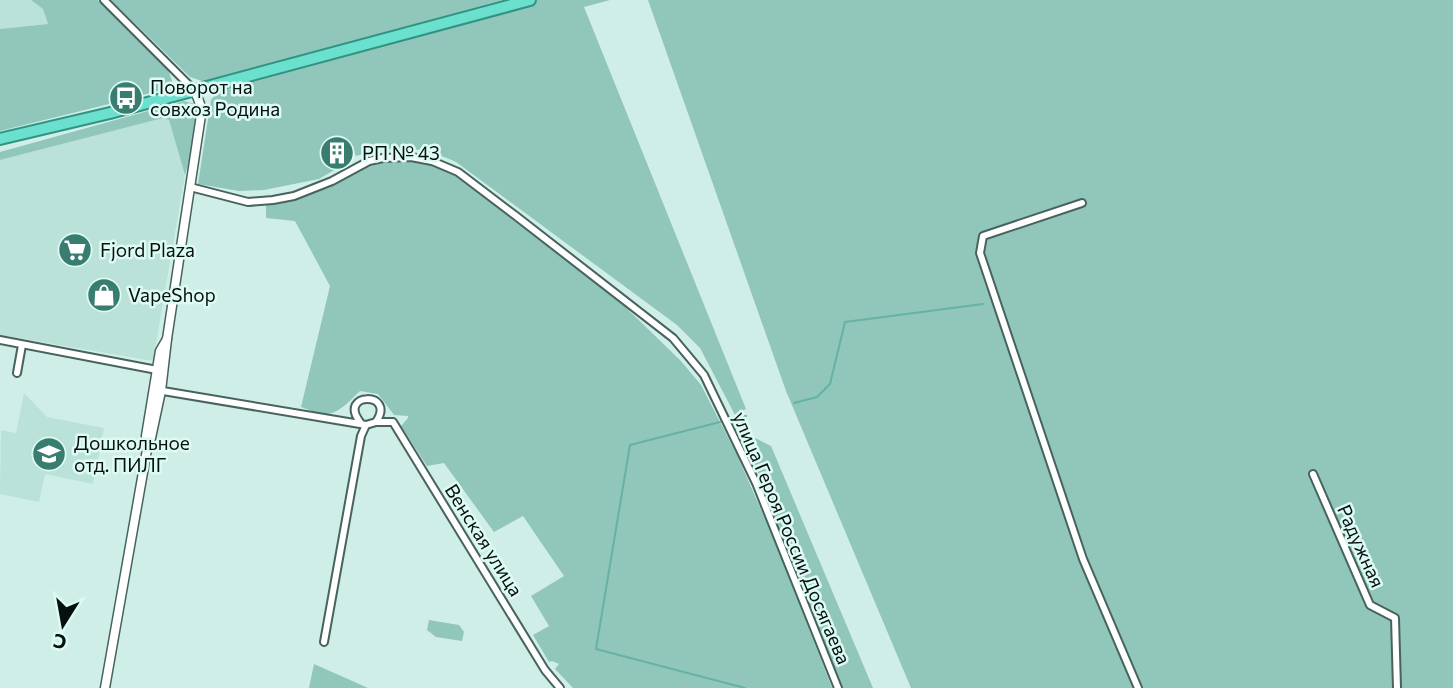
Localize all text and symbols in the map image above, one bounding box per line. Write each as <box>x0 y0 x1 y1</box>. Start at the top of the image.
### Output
place label: Поворот на совхоз Родина <box>150 75 280 120</box>
bus stop icon: Поворот на совхоз Родина <box>107 79 145 117</box>
building icon: РП № 43 <box>318 134 356 172</box>
place label: РП № 43 <box>362 141 440 164</box>
supermarket icon: Fjord Plaza <box>56 231 94 269</box>
place label: Fjord Plaza <box>100 238 195 261</box>
shop icon: VapeShop <box>85 276 123 314</box>
place label: VapeShop <box>128 283 216 306</box>
street label: улица Героя России Досягаева <box>729 408 856 667</box>
place label: Дошкольное отд. ПИЛГ <box>74 431 190 476</box>
school or university icon: Дошкольное отд. ПИЛГ <box>30 435 68 473</box>
street label: Венская улица <box>441 479 528 600</box>
street label: Радужная <box>1333 501 1390 591</box>
north arrow <box>28 590 98 660</box>
text: С <box>51 630 68 655</box>

